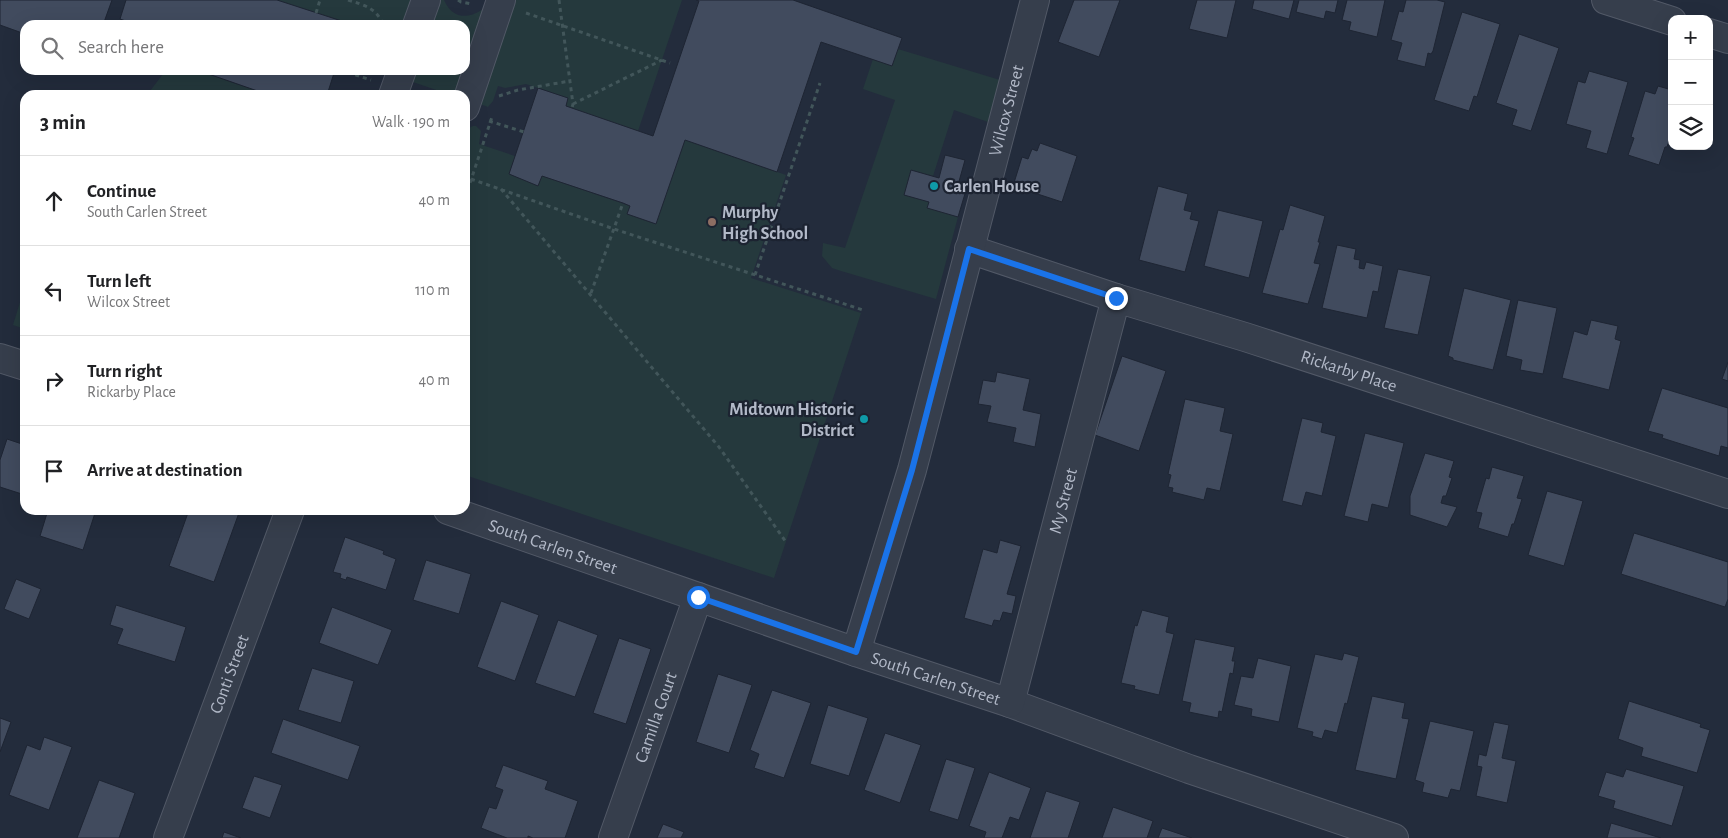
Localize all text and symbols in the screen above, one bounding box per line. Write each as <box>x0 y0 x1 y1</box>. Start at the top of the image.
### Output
map controls <box>1668 15 1713 150</box>
button: + <box>1668 15 1713 60</box>
search box <box>20 20 470 75</box>
icon: search <box>38 34 66 62</box>
text: Search here <box>78 38 164 57</box>
button: − <box>1668 60 1713 105</box>
street label: Wilcox Street <box>986 63 1028 158</box>
button: layers <box>1668 105 1713 150</box>
text: 3 min <box>40 112 86 133</box>
text: Walk · 190 m <box>372 114 450 130</box>
place label: Carlen House <box>944 178 1039 196</box>
marker: Carlen House <box>928 180 940 192</box>
text: Continue <box>87 182 156 201</box>
icon: ahead <box>40 187 68 215</box>
text: 40 m <box>418 192 450 208</box>
text: South Carlen Street <box>87 204 207 220</box>
place label: Murphy High School <box>722 204 808 243</box>
marker: Murphy High School <box>706 216 718 228</box>
text: Turn left <box>87 272 151 291</box>
icon: left <box>40 277 68 305</box>
text: 110 m <box>415 282 450 298</box>
route end <box>1105 287 1128 310</box>
text: Wilcox Street <box>87 294 170 310</box>
street label: Rickarby Place <box>1298 348 1399 396</box>
text: Turn right <box>87 362 162 381</box>
icon: right <box>40 367 68 395</box>
text: 40 m <box>418 372 450 388</box>
text: Rickarby Place <box>87 384 176 400</box>
place label: Midtown Historic District <box>729 401 854 440</box>
marker: Midtown Historic District <box>858 413 870 425</box>
icon: arrive <box>40 457 68 485</box>
text: Arrive at destination <box>87 461 243 480</box>
street label: My Street <box>1047 466 1081 536</box>
street label: South Carlen Street <box>486 517 619 578</box>
route start <box>687 586 710 609</box>
street label: Conti Street <box>207 632 253 716</box>
street label: South Carlen Street <box>868 650 1003 709</box>
street label: Camilla Court <box>632 670 681 765</box>

